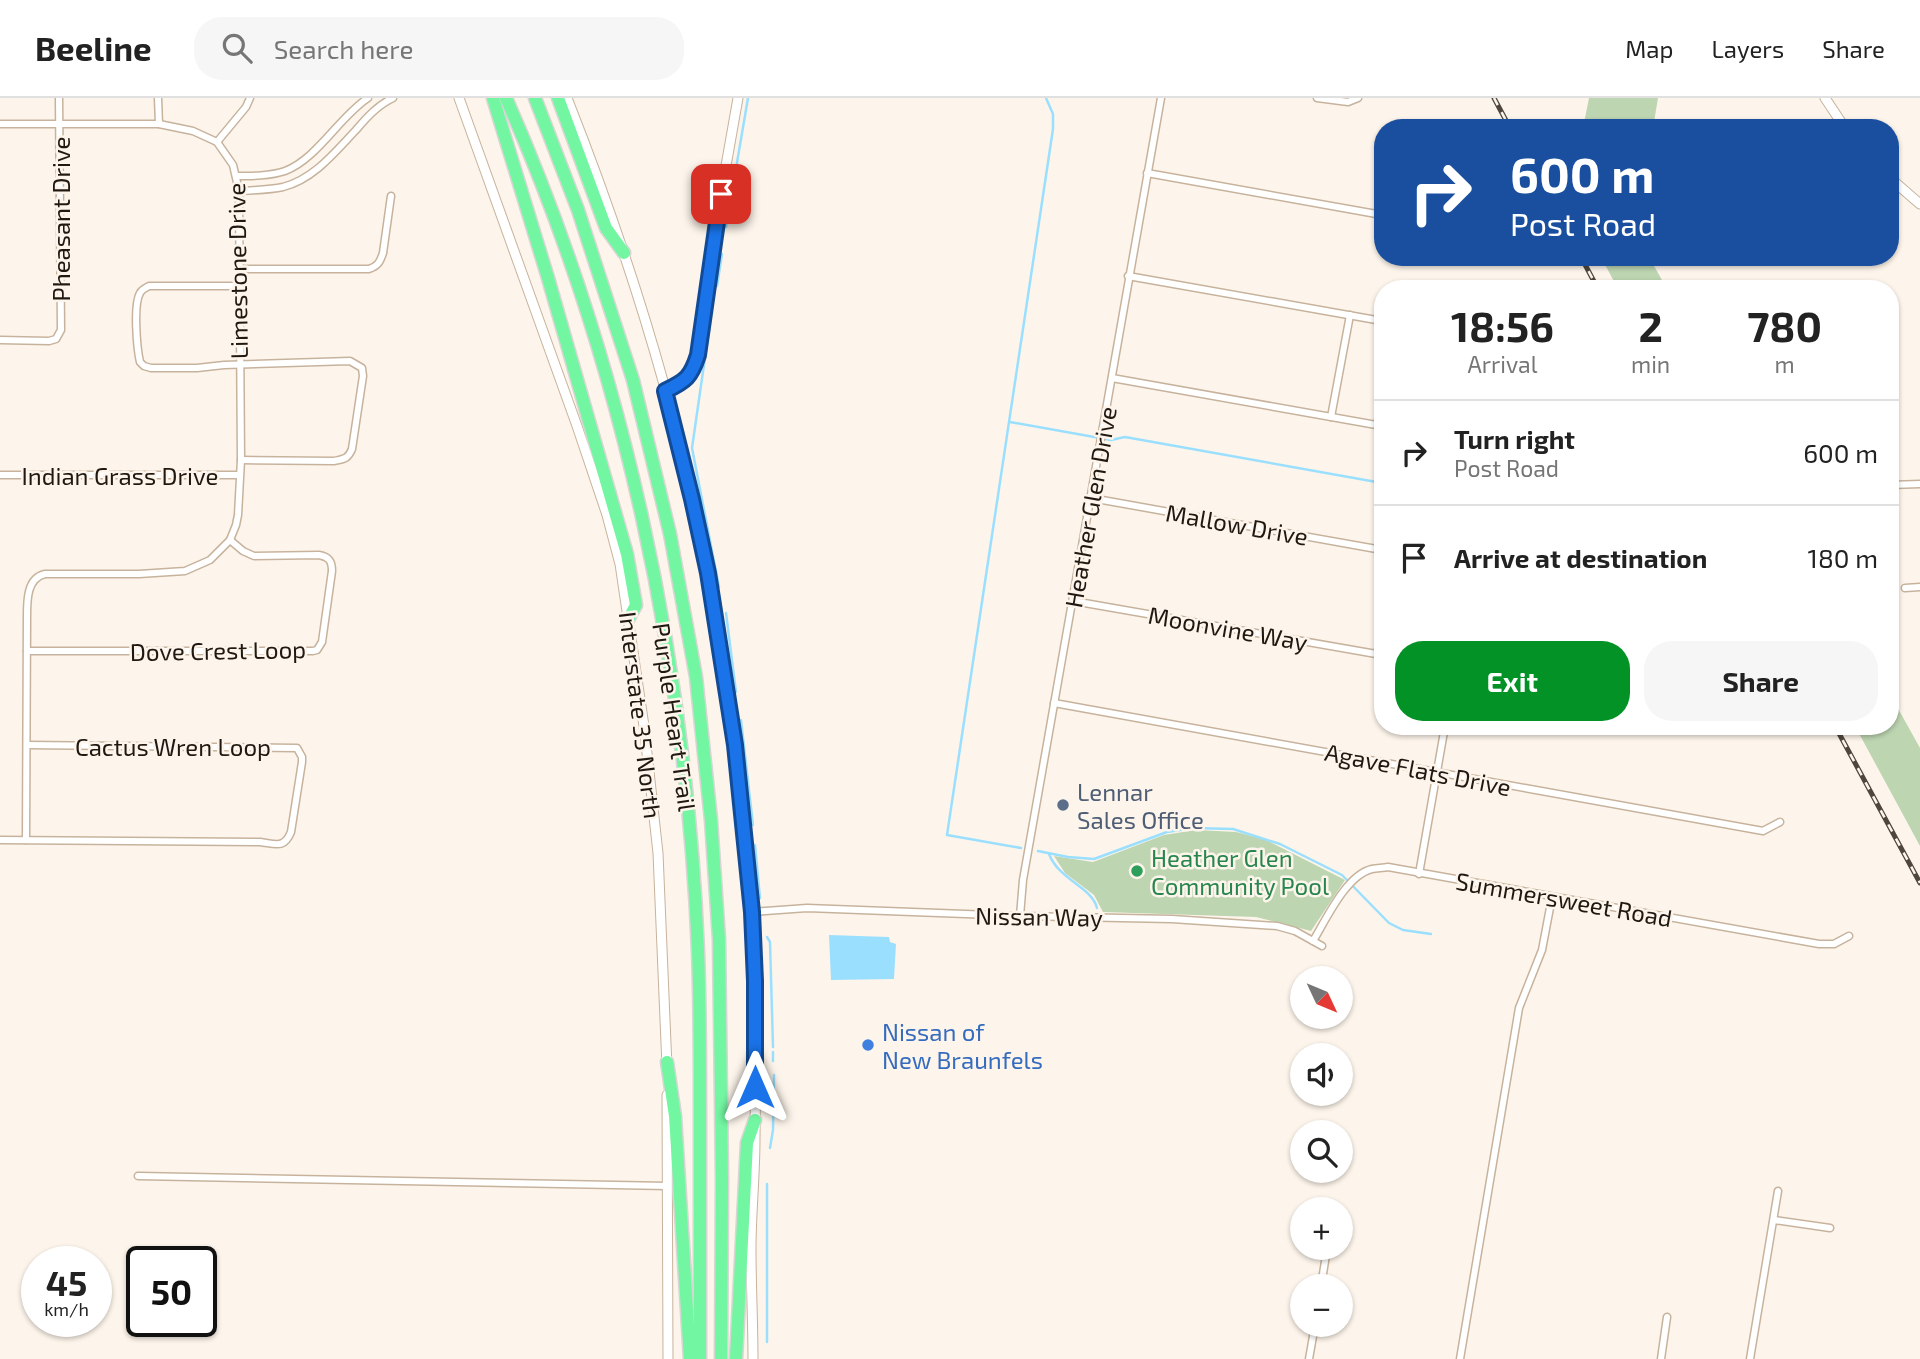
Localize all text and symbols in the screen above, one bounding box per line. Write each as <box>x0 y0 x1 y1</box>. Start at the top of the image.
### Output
search box <box>194 17 684 80</box>
text: Beeline <box>35 28 152 68</box>
icon: search <box>218 29 256 67</box>
text: Search here <box>274 33 413 64</box>
text: Map <box>1625 34 1673 63</box>
text: Layers <box>1711 34 1784 63</box>
text: Share <box>1822 34 1885 63</box>
street label: Pheasant Drive <box>46 137 75 301</box>
text: 600 m <box>1510 144 1655 203</box>
icon: right <box>1395 147 1486 238</box>
pin <box>691 164 751 224</box>
icon: arrive <box>702 175 740 213</box>
street label: Limestone Drive <box>221 183 253 359</box>
text: Post Road <box>1510 204 1656 242</box>
text: 18:56 <box>1451 300 1554 350</box>
text: 2 <box>1638 300 1663 350</box>
text: 780 <box>1747 300 1822 350</box>
text: Arrival <box>1467 350 1537 378</box>
text: min <box>1631 350 1670 378</box>
text: m <box>1775 350 1795 378</box>
street label: Heather Glen Drive <box>1058 404 1122 610</box>
text: Turn right <box>1454 423 1575 454</box>
icon: right <box>1395 434 1433 472</box>
text: 600 m <box>1803 437 1878 468</box>
text: Post Road <box>1454 454 1559 482</box>
street label: Indian Grass Drive <box>22 461 219 490</box>
street label: Mallow Drive <box>1164 497 1310 551</box>
icon: arrive <box>1395 539 1433 577</box>
text: Arrive at destination <box>1454 542 1707 573</box>
text: 180 m <box>1808 542 1878 573</box>
street label: Moonvine Way <box>1146 600 1310 656</box>
street label: Interstate 35 North <box>614 610 668 820</box>
street label: Purple Heart Trail <box>647 621 703 813</box>
street label: Dove Crest Loop <box>130 634 306 666</box>
button: Exit <box>1395 641 1630 721</box>
button: Share <box>1644 641 1878 721</box>
street label: Cactus Wren Loop <box>75 732 271 761</box>
street label: Agave Flats Drive <box>1322 737 1514 801</box>
place label: Lennar Sales Office <box>1077 777 1204 834</box>
marker: Lennar Sales Office <box>1055 797 1071 813</box>
place label: Heather Glen Community Pool <box>1151 843 1329 900</box>
marker: Heather Glen Community Pool <box>1129 863 1145 879</box>
street label: Summersweet Road <box>1454 866 1674 932</box>
street label: Nissan Way <box>975 900 1103 932</box>
north arrow <box>1290 966 1353 1029</box>
map controls <box>1290 966 1353 1337</box>
place label: Nissan of New Braunfels <box>882 1017 1043 1074</box>
marker: Nissan of New Braunfels <box>860 1037 876 1053</box>
button: sound <box>1290 1043 1353 1106</box>
position arrow <box>718 1050 792 1124</box>
button: search <box>1290 1120 1353 1183</box>
button: + <box>1290 1197 1353 1260</box>
speed limit sign: 50 <box>126 1246 217 1337</box>
text: 45 <box>46 1261 87 1303</box>
button: − <box>1290 1274 1353 1337</box>
text: km/h <box>44 1298 89 1320</box>

